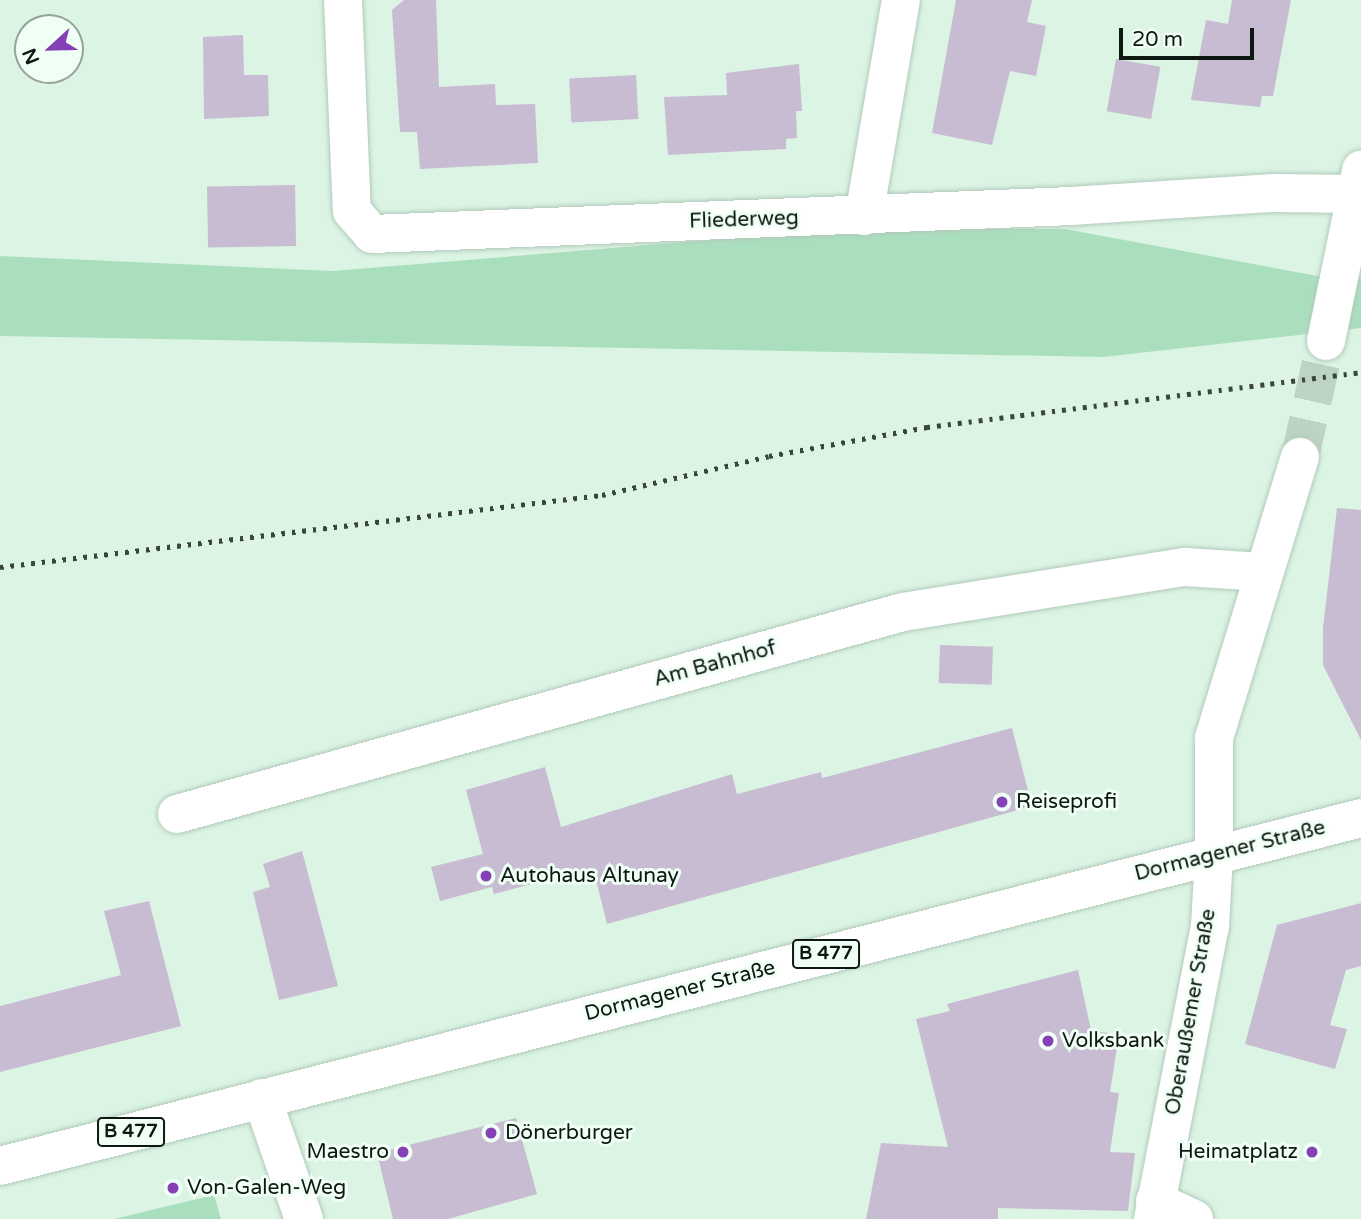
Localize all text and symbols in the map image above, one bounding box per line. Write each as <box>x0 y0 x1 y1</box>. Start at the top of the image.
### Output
north arrow <box>14 14 84 84</box>
scale bar <box>1123 14 1258 58</box>
text: 20 m <box>1132 27 1183 52</box>
text: N <box>18 45 44 67</box>
street label: Fliederweg <box>689 205 799 235</box>
street label: Am Bahnhof <box>651 636 779 692</box>
place label: Reiseprofi <box>1016 789 1117 815</box>
marker: Reiseprofi <box>994 794 1010 810</box>
street label: Dormagener Straße <box>1132 815 1328 887</box>
place label: Autohaus Altunay <box>500 863 679 889</box>
marker: Autohaus Altunay <box>478 868 494 884</box>
street label: Oberaußemer Straße <box>1160 907 1222 1117</box>
road number: B 477 <box>791 938 861 970</box>
street label: Dormagener Straße <box>582 955 778 1027</box>
place label: Volksbank <box>1062 1028 1164 1054</box>
marker: Volksbank <box>1040 1033 1056 1049</box>
road number: B 477 <box>96 1116 166 1148</box>
place label: Dönerburger <box>505 1120 633 1146</box>
marker: Dönerburger <box>483 1125 499 1141</box>
place label: Maestro <box>307 1139 389 1165</box>
place label: Heimatplatz <box>1178 1139 1298 1165</box>
marker: Maestro <box>395 1144 411 1160</box>
marker: Heimatplatz <box>1304 1144 1320 1160</box>
place label: Von-Galen-Weg <box>187 1175 346 1201</box>
marker: Von-Galen-Weg <box>165 1180 181 1196</box>

